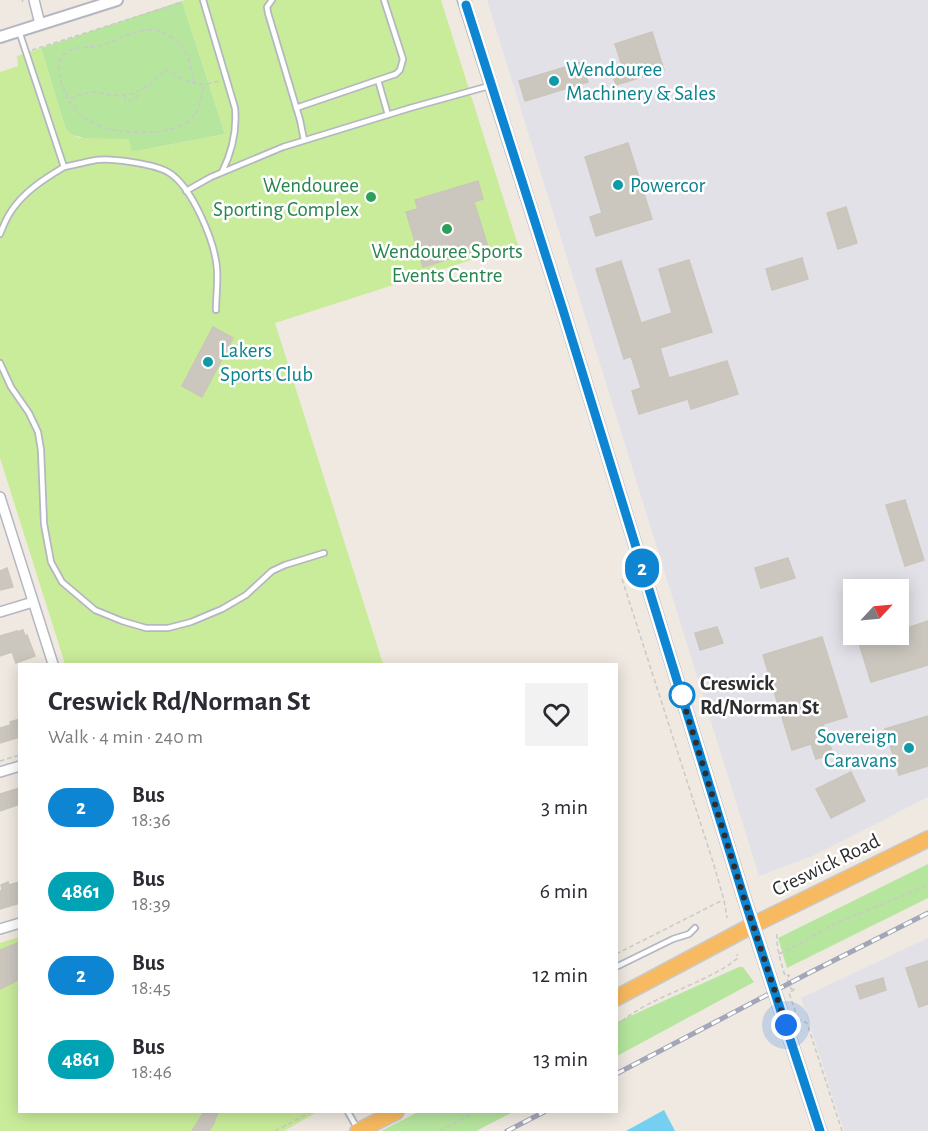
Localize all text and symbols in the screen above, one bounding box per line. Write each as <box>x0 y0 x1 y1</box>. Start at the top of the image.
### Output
place label: Wendouree Machinery & Sales <box>566 59 716 104</box>
marker: Wendouree Machinery & Sales <box>547 74 561 88</box>
place label: Wendouree Sporting Complex <box>213 175 359 220</box>
place label: Powercor <box>630 175 706 196</box>
marker: Powercor <box>611 178 625 192</box>
marker: Wendouree Sporting Complex <box>364 190 378 204</box>
marker: Wendouree Sports Events Centre <box>440 222 454 236</box>
place label: Wendouree Sports Events Centre <box>371 241 523 286</box>
place label: Lakers Sports Club <box>220 340 313 385</box>
marker: Lakers Sports Club <box>201 355 215 369</box>
line badge: 2 <box>622 548 662 588</box>
text: 2 <box>637 558 647 579</box>
north arrow <box>843 579 909 645</box>
map controls <box>843 579 909 645</box>
place label: Creswick Rd/Norman St <box>700 673 819 718</box>
marker: Creswick Rd/Norman St <box>669 682 695 708</box>
button: heart <box>525 683 588 746</box>
text: Creswick Rd/Norman St <box>48 688 310 716</box>
place label: Sovereign Caravans <box>817 726 897 771</box>
text: Walk · 4 min · 240 m <box>48 727 203 747</box>
marker: Sovereign Caravans <box>902 741 916 755</box>
text: Bus <box>132 784 165 806</box>
text: 3 min <box>541 796 588 818</box>
text: 2 <box>76 797 86 818</box>
text: 18:36 <box>132 810 171 830</box>
street label: Creswick Road <box>769 830 883 900</box>
text: Bus <box>132 868 165 890</box>
text: 6 min <box>540 880 588 902</box>
text: 4861 <box>62 881 100 902</box>
text: 18:39 <box>132 894 171 914</box>
text: Bus <box>132 952 165 974</box>
text: 12 min <box>533 964 588 986</box>
text: 2 <box>76 965 86 986</box>
text: 18:45 <box>132 978 171 998</box>
your location <box>771 1010 801 1040</box>
text: Bus <box>132 1036 165 1058</box>
text: 13 min <box>533 1048 588 1070</box>
text: 4861 <box>62 1049 100 1070</box>
text: 18:46 <box>132 1062 172 1082</box>

